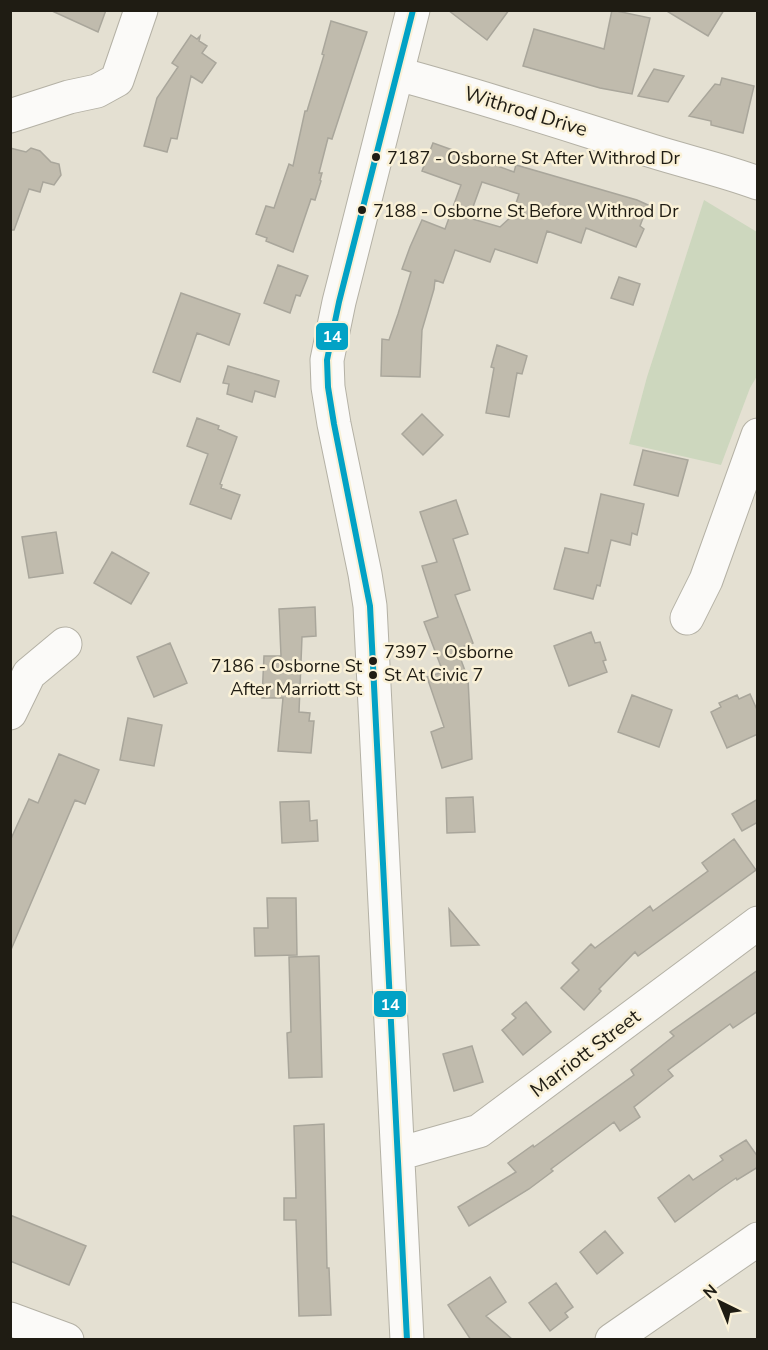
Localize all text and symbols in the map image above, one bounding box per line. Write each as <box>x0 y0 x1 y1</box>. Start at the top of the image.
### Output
street label: Withrod Drive <box>461 80 591 143</box>
place label: 7187 - Osborne St After Withrod Dr <box>387 146 681 170</box>
marker: 7187 - Osborne St After Withrod Dr <box>370 151 382 163</box>
place label: 7188 - Osborne St Before Withrod Dr <box>373 199 679 223</box>
marker: 7188 - Osborne St Before Withrod Dr <box>356 204 368 216</box>
line badge: 14 <box>315 322 349 351</box>
text: 14 <box>322 326 342 348</box>
place label: 7397 - Osborne St At Civic 7 <box>384 640 513 687</box>
place label: 7186 - Osborne St After Marriott St <box>211 654 363 701</box>
marker: 7397 - Osborne St At Civic 7 <box>367 655 379 667</box>
marker: 7186 - Osborne St After Marriott St <box>367 669 379 681</box>
line badge: 14 <box>373 990 407 1018</box>
text: 14 <box>380 994 400 1016</box>
street label: Marriott Street <box>525 1003 647 1104</box>
north arrow <box>690 1272 750 1332</box>
text: N <box>699 1280 722 1304</box>

